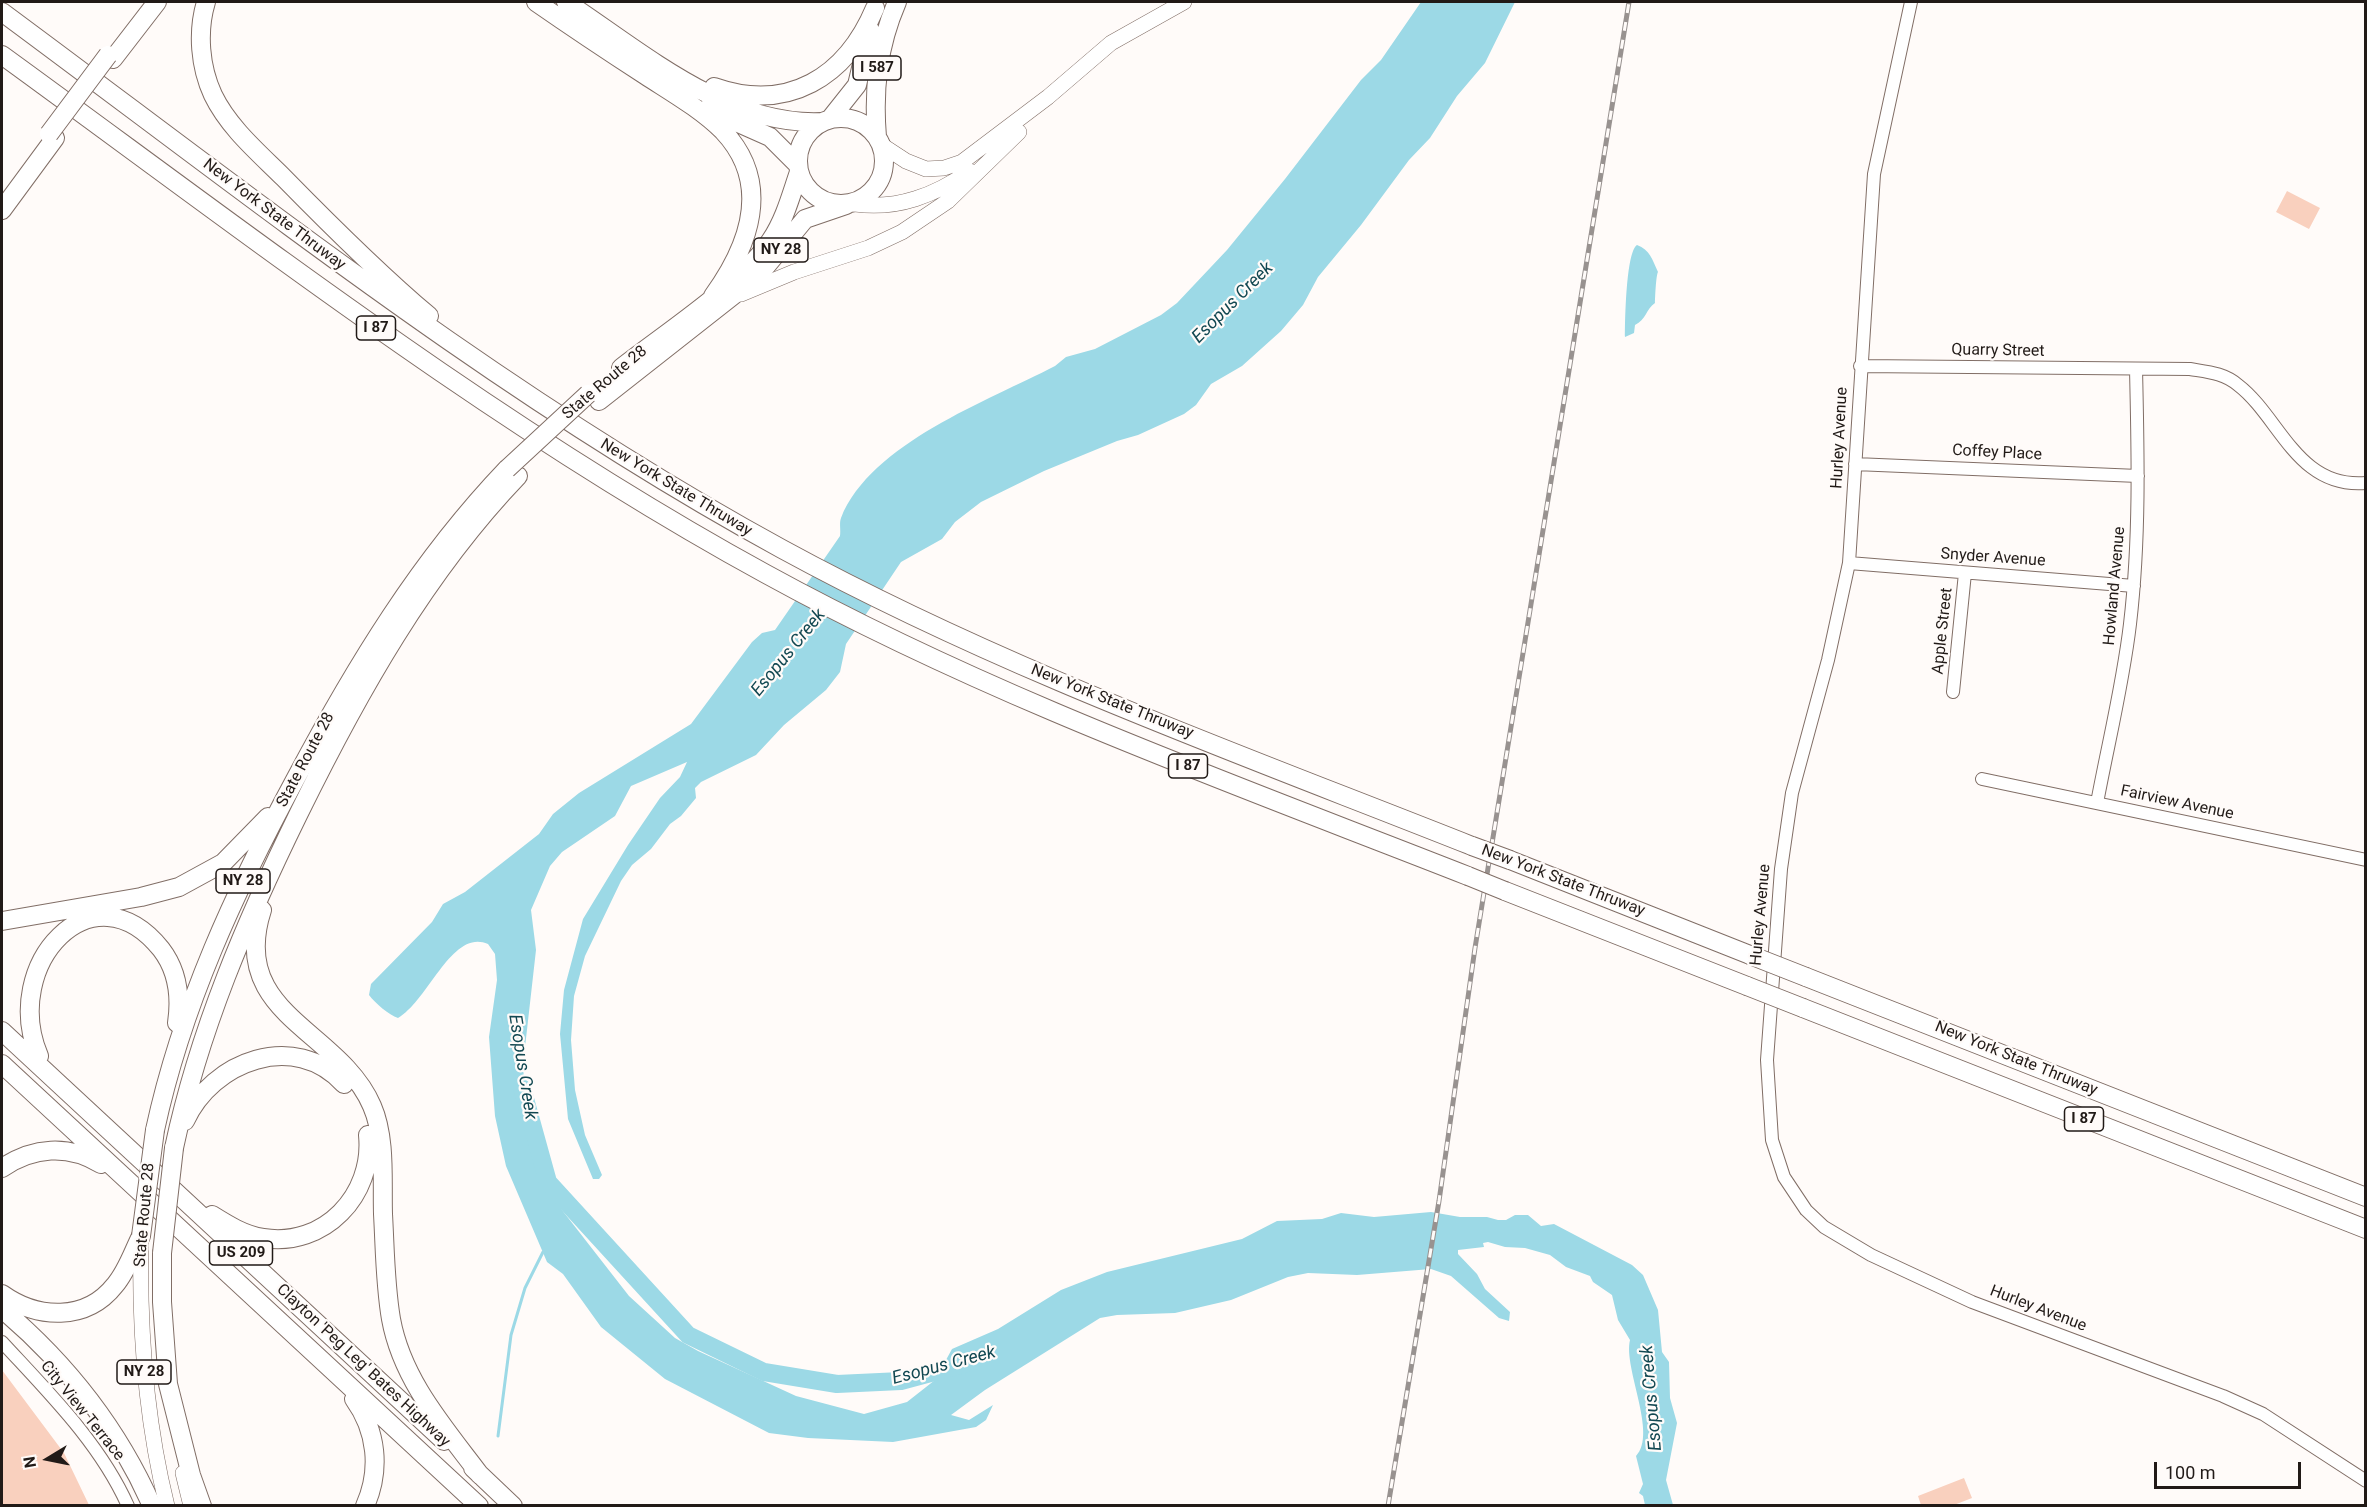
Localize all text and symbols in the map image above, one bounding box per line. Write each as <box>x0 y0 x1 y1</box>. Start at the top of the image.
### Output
road number: I 587 <box>853 56 901 80</box>
street label: New York State Thruway <box>199 155 349 275</box>
road number: NY 28 <box>754 238 808 262</box>
water label: Esopus Creek <box>1188 258 1278 348</box>
road number: I 87 <box>356 316 395 340</box>
street label: Quarry Street <box>1951 341 2045 361</box>
street label: State Route 28 <box>559 342 651 424</box>
street label: Hurley Avenue <box>1828 387 1852 489</box>
street label: New York State Thruway <box>597 435 755 541</box>
street label: Coffey Place <box>1952 441 2042 465</box>
street label: Howland Avenue <box>2100 526 2130 646</box>
street label: Snyder Avenue <box>1940 545 2046 571</box>
street label: Apple Street <box>1929 587 1957 675</box>
water label: Esopus Creek <box>747 605 831 701</box>
street label: New York State Thruway <box>1028 661 1196 743</box>
street label: State Route 28 <box>273 709 339 811</box>
road number: I 87 <box>1168 754 1208 778</box>
street label: Fairview Avenue <box>2119 782 2235 824</box>
street label: New York State Thruway <box>1479 841 1647 921</box>
street label: Hurley Avenue <box>1747 863 1775 967</box>
road number: NY 28 <box>216 869 270 893</box>
water label: Esopus Creek <box>503 1013 541 1121</box>
street label: New York State Thruway <box>1932 1018 2100 1100</box>
road number: I 87 <box>2064 1107 2104 1131</box>
street label: State Route 28 <box>131 1162 159 1268</box>
road number: US 209 <box>210 1241 272 1265</box>
street label: Clayton 'Peg Leg' Bates Highway <box>272 1280 454 1452</box>
street label: Hurley Avenue <box>1987 1282 2089 1336</box>
water label: Esopus Creek <box>890 1342 998 1390</box>
water label: Esopus Creek <box>1637 1344 1667 1452</box>
street label: City View Terrace <box>36 1357 128 1465</box>
road number: NY 28 <box>117 1360 171 1384</box>
north arrow <box>18 1429 78 1489</box>
scale bar <box>2157 1450 2304 1488</box>
text: N <box>19 1455 40 1469</box>
text: 100 m <box>2165 1462 2216 1483</box>

